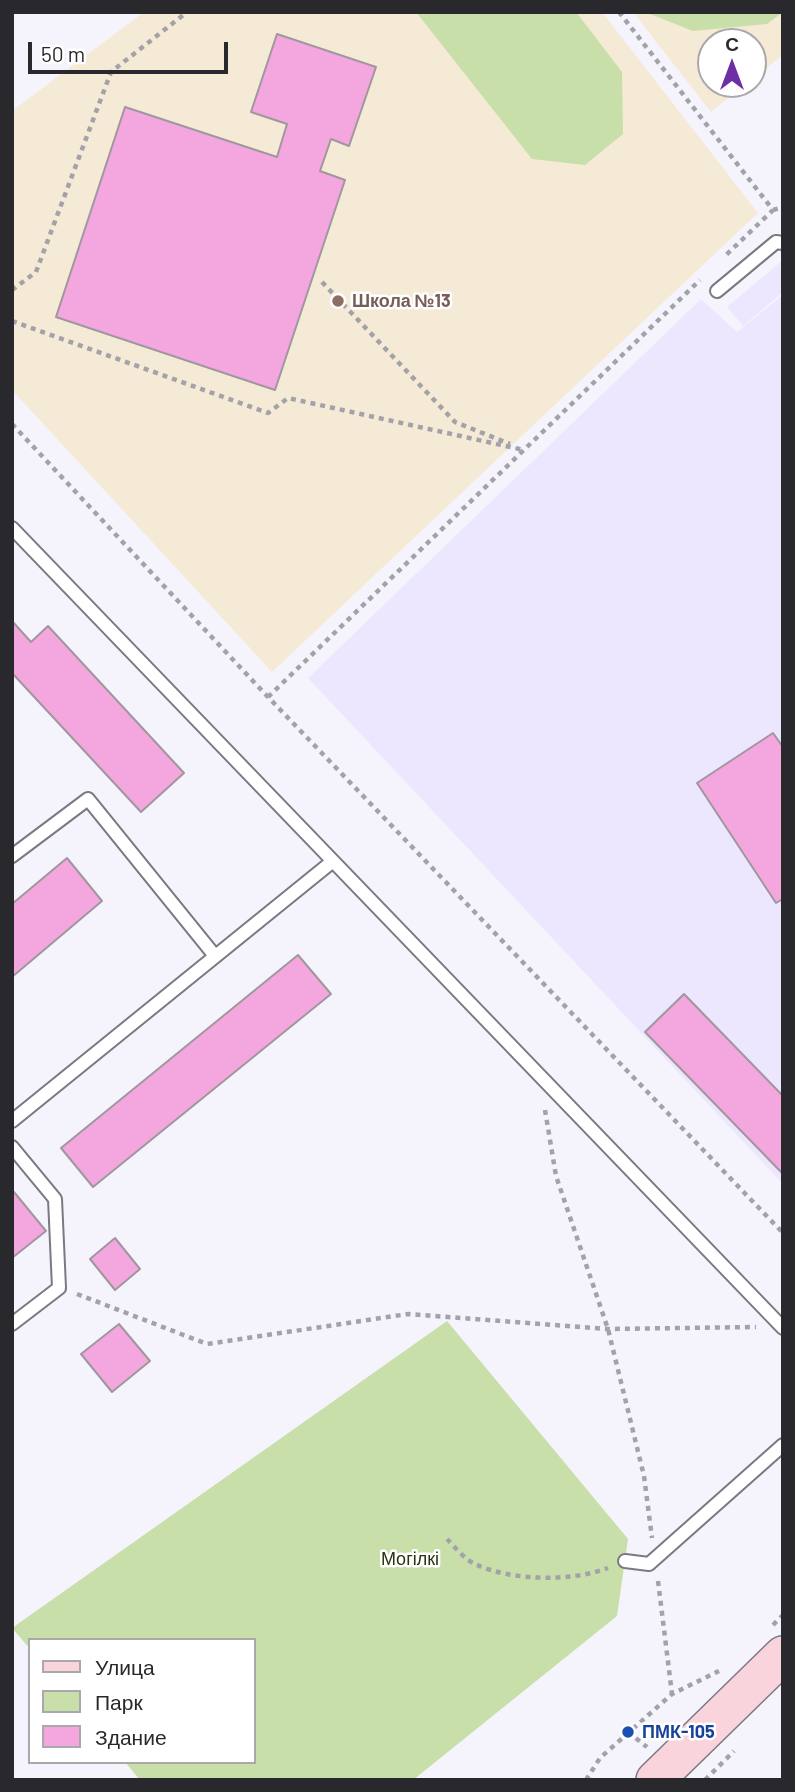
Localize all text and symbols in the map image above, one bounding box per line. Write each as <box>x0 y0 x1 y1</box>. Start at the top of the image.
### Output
scale bar <box>32 28 231 72</box>
north arrow <box>697 28 767 98</box>
text: С <box>725 32 739 55</box>
text: 50 m <box>41 41 85 66</box>
place label: Школа №13 <box>352 290 451 312</box>
marker: Школа №13 <box>330 293 346 309</box>
park label: Могілкі <box>381 1548 439 1570</box>
legend <box>28 1638 256 1764</box>
text: Улица <box>95 1654 155 1679</box>
text: Парк <box>95 1689 143 1714</box>
place label: ПМК-105 <box>642 1721 715 1743</box>
text: Здание <box>95 1724 167 1749</box>
marker: ПМК-105 <box>620 1724 636 1740</box>

